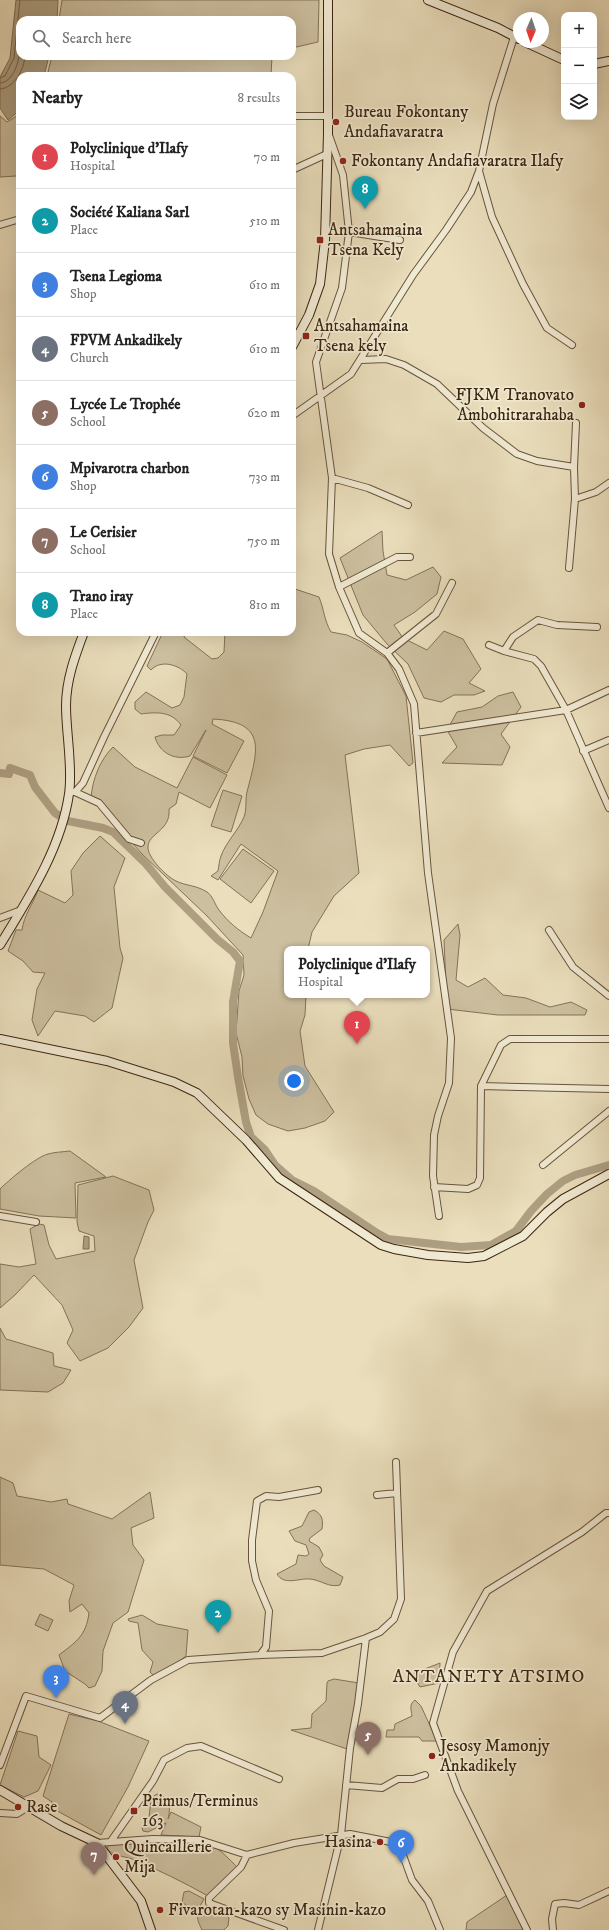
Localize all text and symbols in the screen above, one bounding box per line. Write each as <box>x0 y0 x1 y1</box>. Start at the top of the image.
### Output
north arrow <box>513 12 549 48</box>
map controls <box>561 12 597 120</box>
button: + <box>561 12 597 48</box>
search box <box>16 16 296 60</box>
icon: search <box>30 27 52 49</box>
text: Search here <box>62 29 131 48</box>
button: − <box>561 48 597 84</box>
button: layers <box>561 84 597 120</box>
text: Nearby <box>32 87 82 109</box>
text: 8 results <box>238 90 280 106</box>
place label: Bureau Fokontany Andafiavaratra <box>344 101 469 143</box>
marker: Bureau Fokontany Andafiavaratra <box>331 117 341 127</box>
text: Polyclinique d'Ilafy <box>70 139 188 158</box>
text: 1 <box>43 149 47 165</box>
text: 70 m <box>254 149 280 165</box>
place label: Fokontany Andafiavaratra Ilafy <box>351 150 564 172</box>
marker: Fokontany Andafiavaratra Ilafy <box>338 156 348 166</box>
text: Hospital <box>70 158 115 174</box>
pin: 8 <box>352 176 378 209</box>
text: Société Kaliana Sarl <box>70 203 189 222</box>
text: 2 <box>42 213 48 229</box>
text: 510 m <box>249 213 280 229</box>
place label: Antsahamaina Tsena Kely <box>328 219 423 261</box>
text: Place <box>70 222 98 238</box>
marker: Antsahamaina Tsena Kely <box>315 235 325 245</box>
text: Tsena Legioma <box>70 267 162 286</box>
text: 3 <box>43 277 47 293</box>
text: 610 m <box>249 277 280 293</box>
text: Shop <box>70 286 96 302</box>
place label: Antsahamaina Tsena kely <box>314 315 409 357</box>
text: FPVM Ankadikely <box>70 331 182 350</box>
marker: Antsahamaina Tsena kely <box>301 331 311 341</box>
text: 4 <box>41 341 49 357</box>
text: 610 m <box>249 341 280 357</box>
text: Church <box>70 350 109 366</box>
place label: FJKM Tranovato Ambohitrarahaba <box>455 384 575 426</box>
text: Lycée Le Trophée <box>70 395 180 414</box>
marker: FJKM Tranovato Ambohitrarahaba <box>577 400 587 410</box>
text: 5 <box>42 405 48 421</box>
text: 620 m <box>247 405 280 421</box>
text: School <box>70 414 106 430</box>
text: Mpivarotra charbon <box>70 459 189 478</box>
text: 6 <box>42 469 48 485</box>
text: 730 m <box>249 469 280 485</box>
text: Shop <box>70 478 96 494</box>
text: Le Cerisier <box>70 523 137 542</box>
text: 7 <box>42 533 48 549</box>
text: 750 m <box>247 533 280 549</box>
text: School <box>70 542 106 558</box>
text: Trano iray <box>70 587 133 606</box>
text: 8 <box>42 597 48 613</box>
text: 810 m <box>249 597 280 613</box>
text: Place <box>70 606 98 622</box>
popup <box>284 946 430 998</box>
text: Polyclinique d'Ilafy <box>298 955 416 974</box>
text: Hospital <box>298 974 343 990</box>
pin: 1 <box>344 1011 370 1044</box>
your location <box>284 1071 304 1091</box>
pin: 2 <box>205 1600 231 1633</box>
pin: 3 <box>43 1665 69 1698</box>
district label: ANTANETY ATSIMO <box>393 1666 585 1688</box>
pin: 4 <box>112 1691 138 1724</box>
pin: 5 <box>355 1722 381 1755</box>
place label: Jesosy Mamonjy Ankadikely <box>438 1735 551 1777</box>
marker: Jesosy Mamonjy Ankadikely <box>427 1751 437 1761</box>
place label: Primus/Terminus 163 <box>142 1790 258 1832</box>
place label: Rase <box>26 1796 57 1818</box>
marker: Rase <box>13 1802 23 1812</box>
marker: Primus/Terminus 163 <box>129 1806 139 1816</box>
pin: 6 <box>388 1830 414 1863</box>
place label: Hasina <box>324 1831 373 1853</box>
place label: Quincaillerie Mija <box>124 1836 212 1878</box>
marker: Hasina <box>375 1837 385 1847</box>
pin: 7 <box>81 1842 107 1875</box>
marker: Quincaillerie Mija <box>111 1852 121 1862</box>
place label: Fivarotan-kazo sy Masinin-kazo <box>168 1899 386 1921</box>
marker: Fivarotan-kazo sy Masinin-kazo <box>155 1905 165 1915</box>

